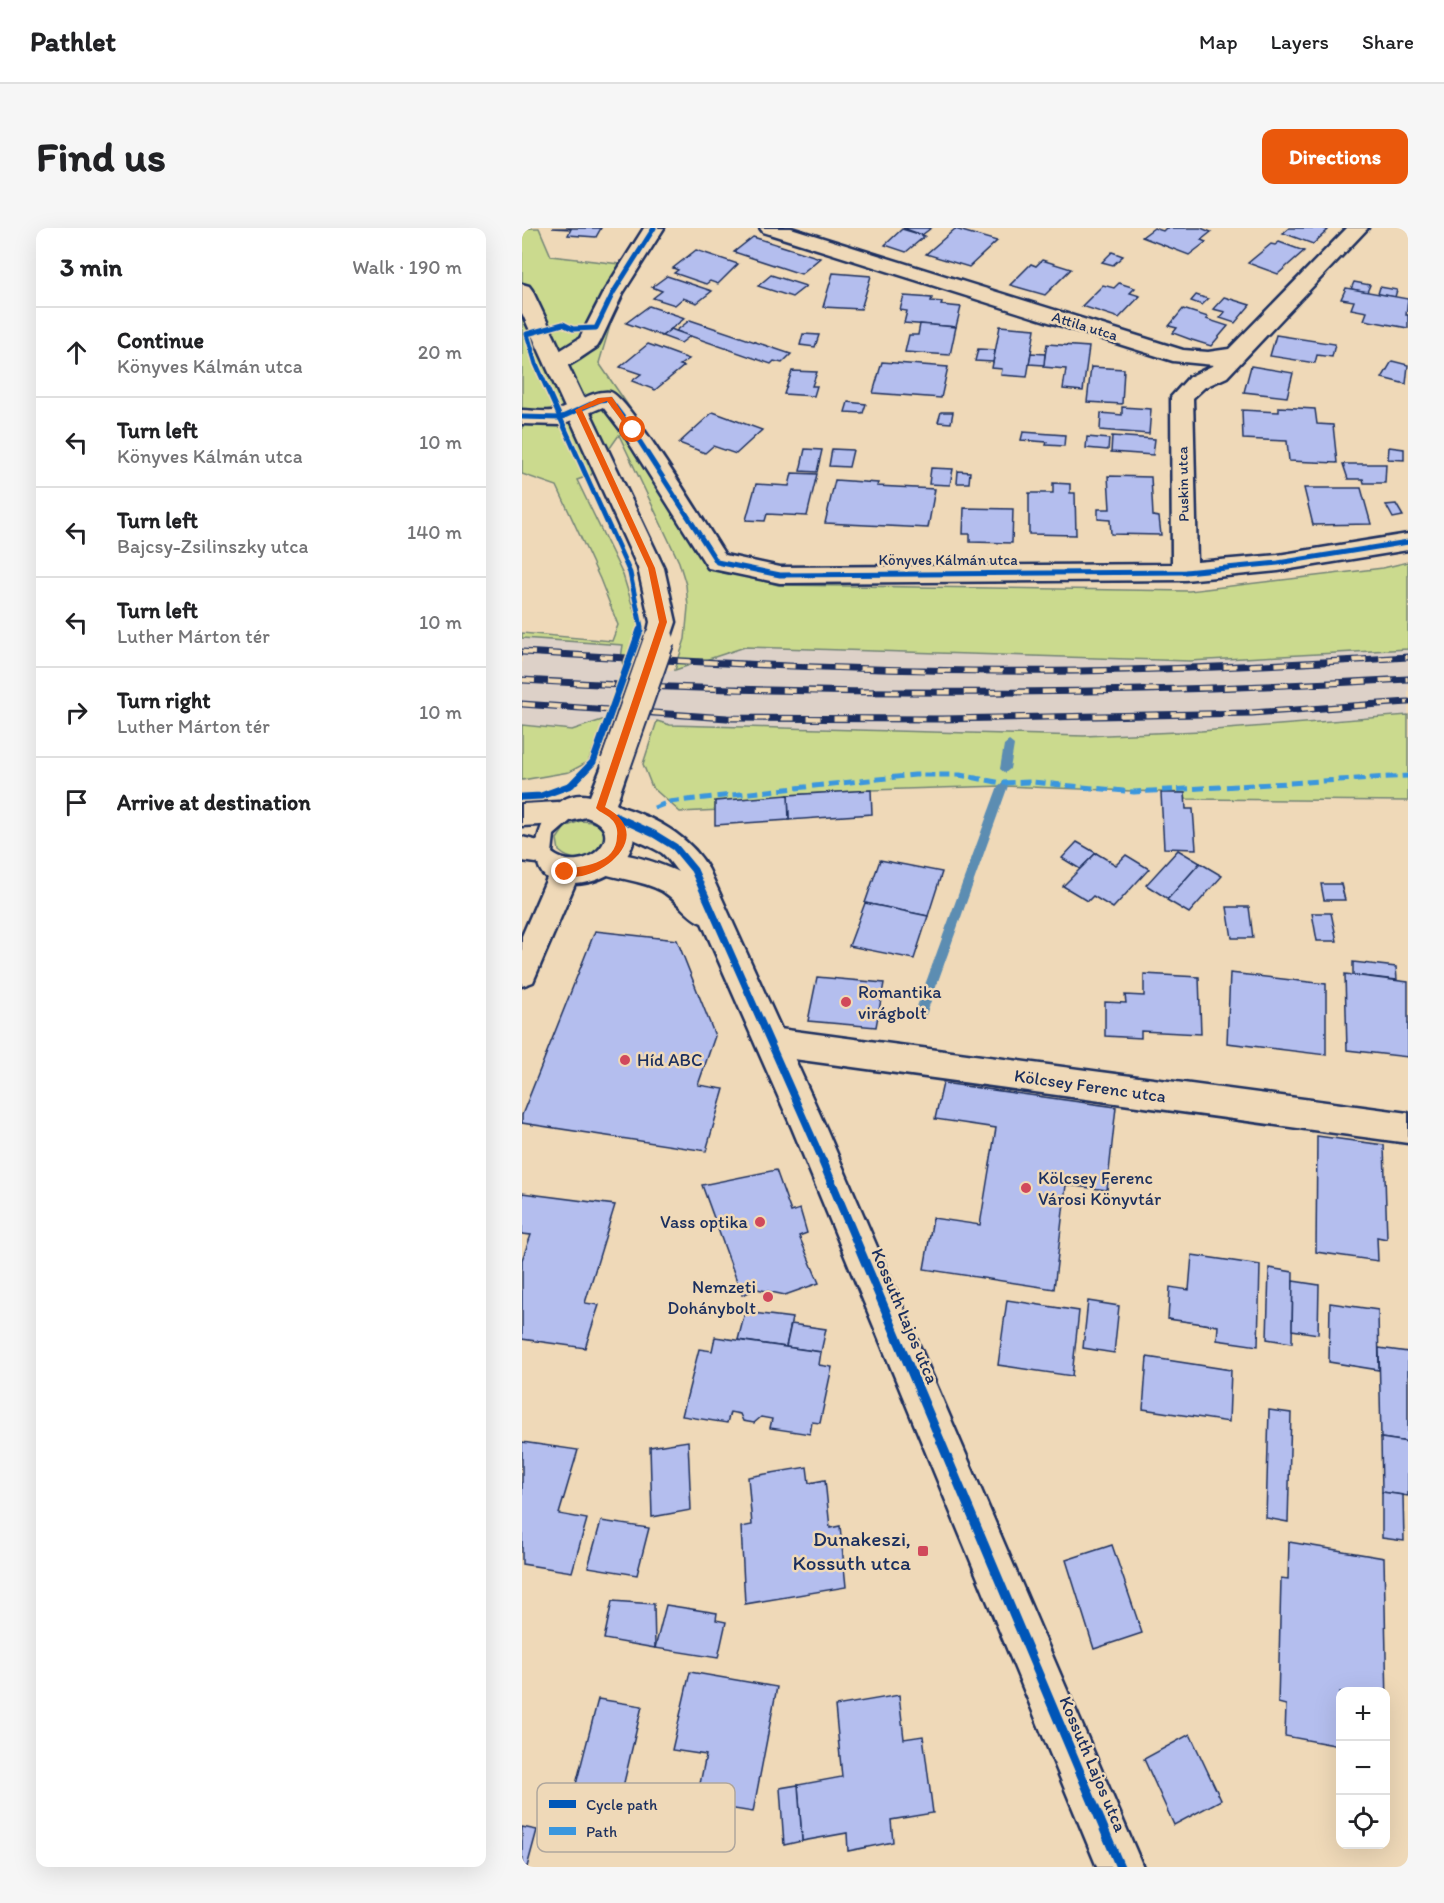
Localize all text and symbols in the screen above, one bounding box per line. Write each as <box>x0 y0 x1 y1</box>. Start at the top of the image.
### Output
text: Pathlet <box>30 24 116 58</box>
text: Map <box>1199 29 1238 54</box>
text: Layers <box>1271 29 1329 54</box>
text: Share <box>1362 29 1414 54</box>
button: Directions <box>1262 129 1408 184</box>
text: Find us <box>36 131 166 182</box>
text: 3 min <box>60 251 122 283</box>
text: Walk · 190 m <box>352 255 462 279</box>
street label: Attila utca <box>1050 307 1120 345</box>
text: Continue <box>117 327 204 354</box>
icon: ahead <box>60 336 93 369</box>
text: 20 m <box>418 340 462 364</box>
text: Könyves Kálmán utca <box>117 354 302 378</box>
route start <box>619 416 645 442</box>
text: Turn left <box>117 417 198 444</box>
icon: left <box>60 426 93 459</box>
text: 10 m <box>419 430 462 454</box>
text: Könyves Kálmán utca <box>117 444 302 468</box>
street label: Puskin utca <box>1173 446 1193 522</box>
text: Turn left <box>117 507 198 534</box>
icon: left <box>60 516 93 549</box>
text: 140 m <box>407 520 462 544</box>
text: Bajcsy-Zsilinszky utca <box>117 534 308 558</box>
street label: Könyves Kálmán utca <box>878 551 1018 569</box>
text: Turn left <box>117 597 198 624</box>
icon: left <box>60 606 93 639</box>
text: 10 m <box>419 610 462 634</box>
text: Luther Márton tér <box>117 624 270 648</box>
text: Turn right <box>117 687 211 714</box>
icon: right <box>60 696 93 729</box>
text: 10 m <box>419 700 462 724</box>
text: Luther Márton tér <box>117 714 270 738</box>
icon: arrive <box>60 786 93 819</box>
text: Arrive at destination <box>117 789 311 816</box>
route end <box>551 858 577 884</box>
place label: Romantika virágbolt <box>858 981 942 1024</box>
marker: Romantika virágbolt <box>839 995 853 1009</box>
place label: Híd ABC <box>637 1049 703 1071</box>
marker: Híd ABC <box>618 1053 632 1067</box>
street label: Kölcsey Ferenc utca <box>1013 1064 1167 1108</box>
place label: Kölcsey Ferenc Városi Könyvtár <box>1038 1167 1162 1210</box>
marker: Kölcsey Ferenc Városi Könyvtár <box>1019 1181 1033 1195</box>
place label: Vass optika <box>660 1211 749 1233</box>
marker: Vass optika <box>753 1215 767 1229</box>
street label: Kossuth Lajos utca <box>866 1245 944 1388</box>
place label: Nemzeti Dohánybolt <box>667 1276 756 1319</box>
marker: Nemzeti Dohánybolt <box>761 1290 775 1304</box>
place label: Dunakeszi, Kossuth utca <box>793 1526 911 1575</box>
marker: Dunakeszi, Kossuth utca <box>916 1544 930 1558</box>
map controls <box>1336 1687 1390 1849</box>
button: + <box>1336 1687 1390 1741</box>
street label: Kossuth Lajos utca <box>1054 1693 1132 1836</box>
button: − <box>1336 1741 1390 1795</box>
legend <box>537 1783 735 1852</box>
text: Cycle path <box>586 1795 658 1814</box>
button: locate <box>1336 1795 1390 1849</box>
text: Path <box>586 1822 617 1841</box>

